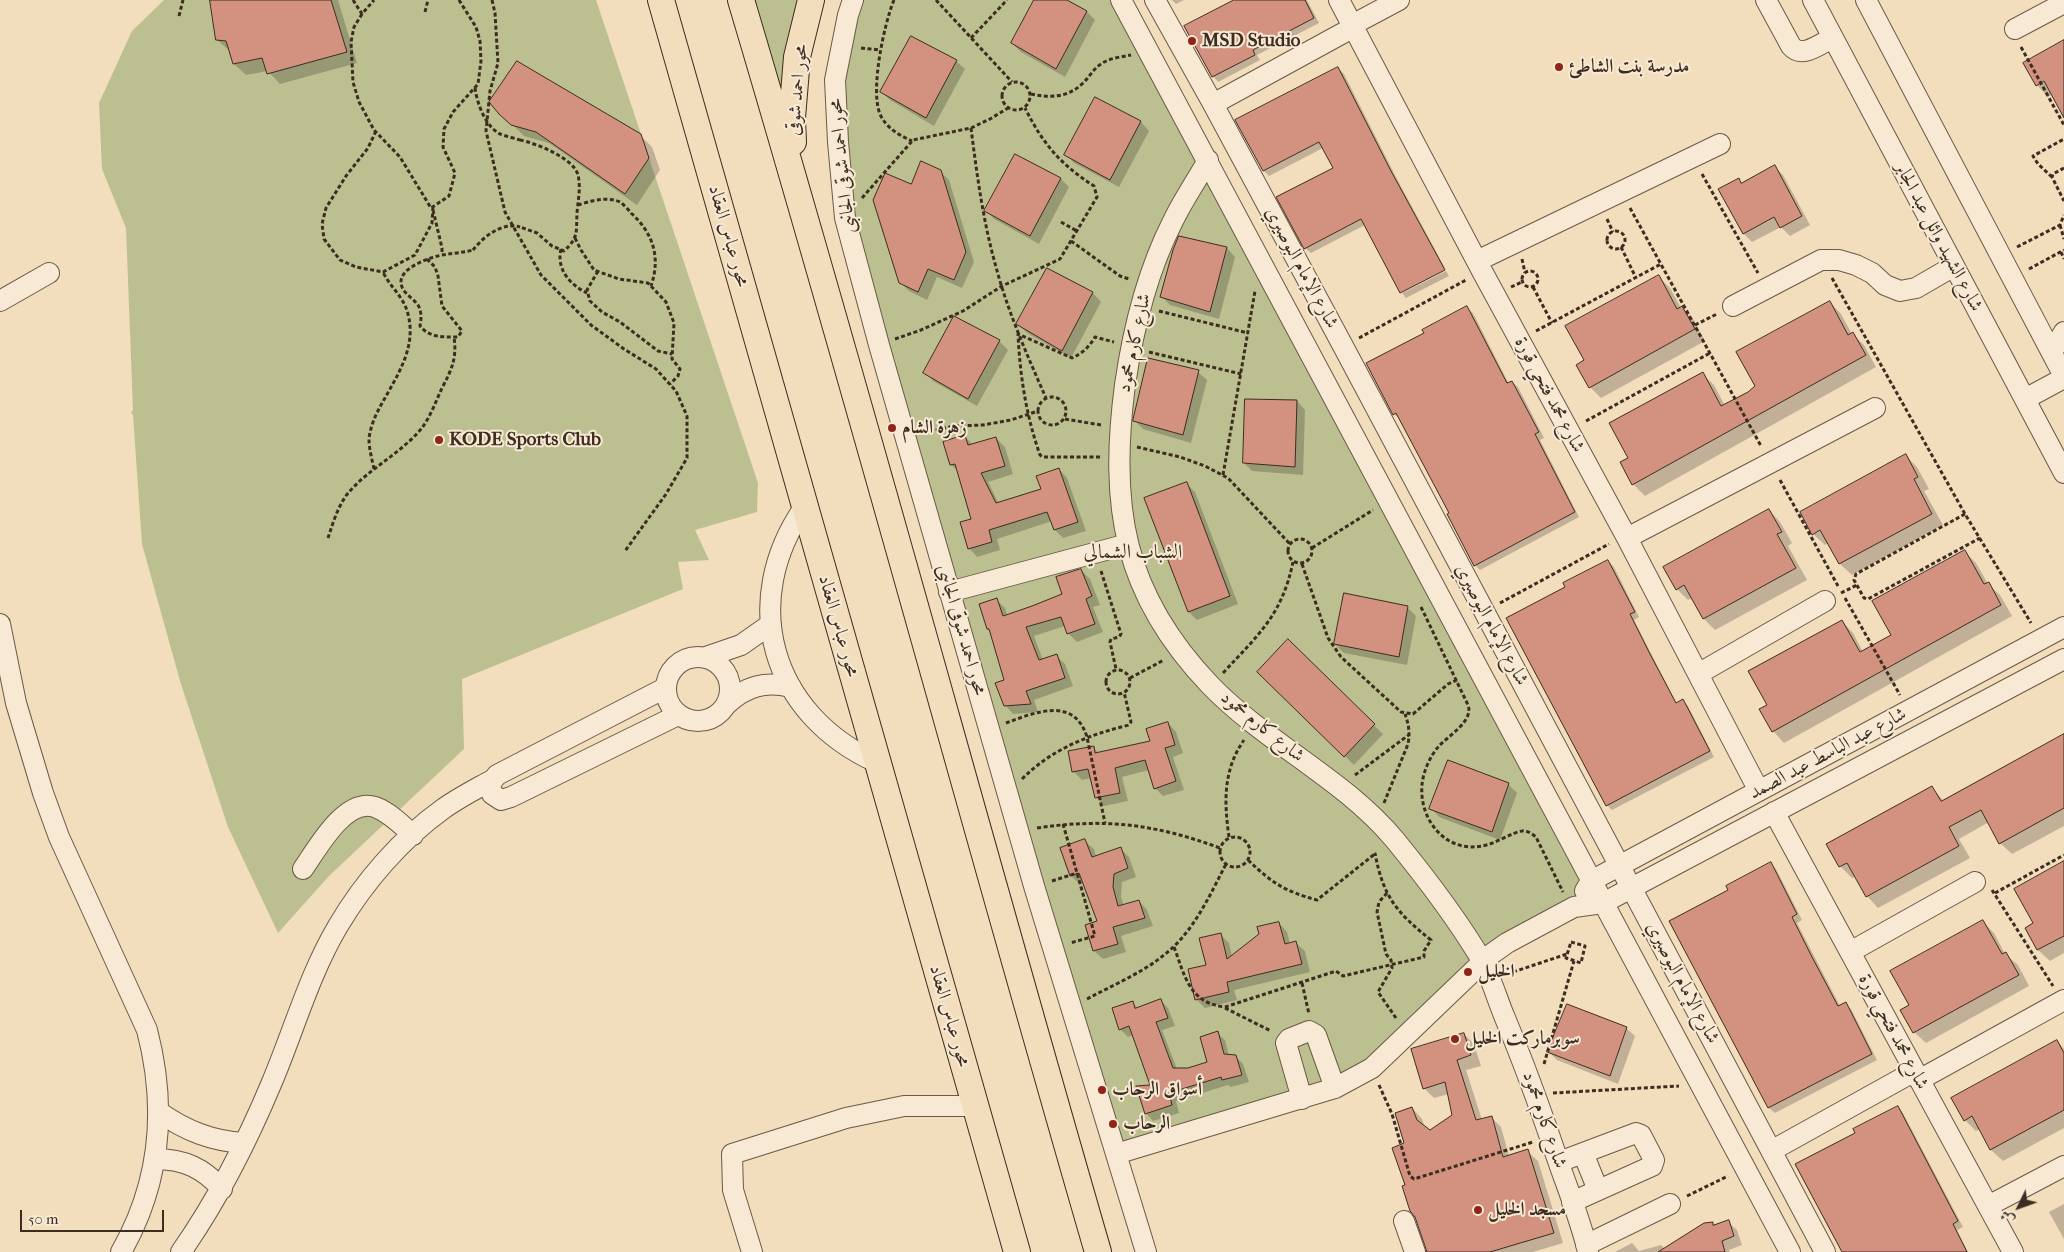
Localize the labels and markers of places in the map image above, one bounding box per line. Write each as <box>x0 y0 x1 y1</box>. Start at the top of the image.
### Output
place label: MSD Studio <box>1202 30 1300 52</box>
marker: MSD Studio <box>1186 35 1198 47</box>
place label: مدرسة بنت الشاطئ <box>1569 56 1689 78</box>
marker: مدرسة بنت الشاطئ <box>1553 61 1565 73</box>
place label: زهرة الشام <box>902 417 967 439</box>
marker: زهرة الشام <box>886 422 898 434</box>
place label: KODE Sports Club <box>449 429 601 451</box>
marker: KODE Sports Club <box>433 434 445 446</box>
place label: الخليل <box>1478 961 1515 983</box>
marker: الخليل <box>1462 966 1474 978</box>
place label: سوبرماركت الخليل <box>1465 1028 1580 1050</box>
marker: سوبرماركت الخليل <box>1449 1033 1461 1045</box>
place label: أسواق الرحاب <box>1112 1079 1202 1101</box>
marker: أسواق الرحاب <box>1096 1084 1108 1096</box>
place label: الرحاب <box>1123 1113 1170 1135</box>
marker: الرحاب <box>1107 1118 1119 1130</box>
place label: مسجد الخليل <box>1488 1199 1566 1221</box>
marker: مسجد الخليل <box>1472 1204 1484 1216</box>

